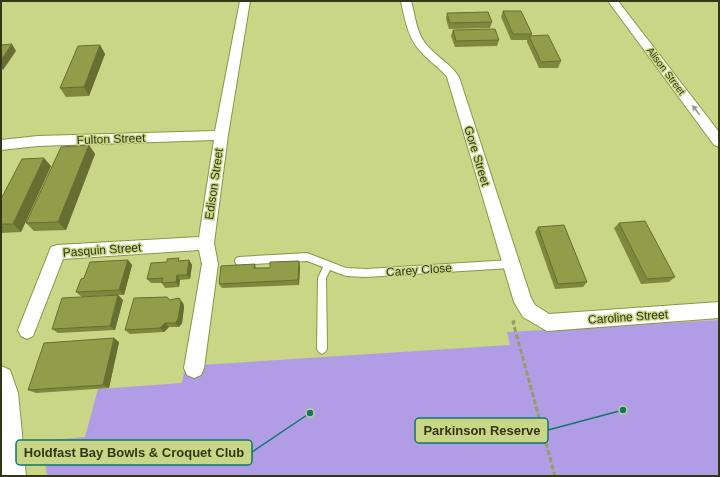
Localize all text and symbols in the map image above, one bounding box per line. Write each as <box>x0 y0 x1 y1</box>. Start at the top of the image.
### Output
street label: Alison Street <box>645 45 688 97</box>
one-way arrow <box>691 105 700 116</box>
street label: Gore Street <box>461 124 493 188</box>
street label: Fulton Street <box>76 131 146 147</box>
street label: Edison Street <box>202 147 226 221</box>
street label: Pasquin Street <box>62 240 142 260</box>
street label: Carey Close <box>386 261 453 279</box>
street label: Caroline Street <box>588 307 669 327</box>
callout: Parkinson Reserve <box>415 418 548 443</box>
text: Parkinson Reserve <box>423 423 541 438</box>
callout: Holdfast Bay Bowls & Croquet Club <box>16 440 252 465</box>
text: Holdfast Bay Bowls & Croquet Club <box>24 445 244 460</box>

